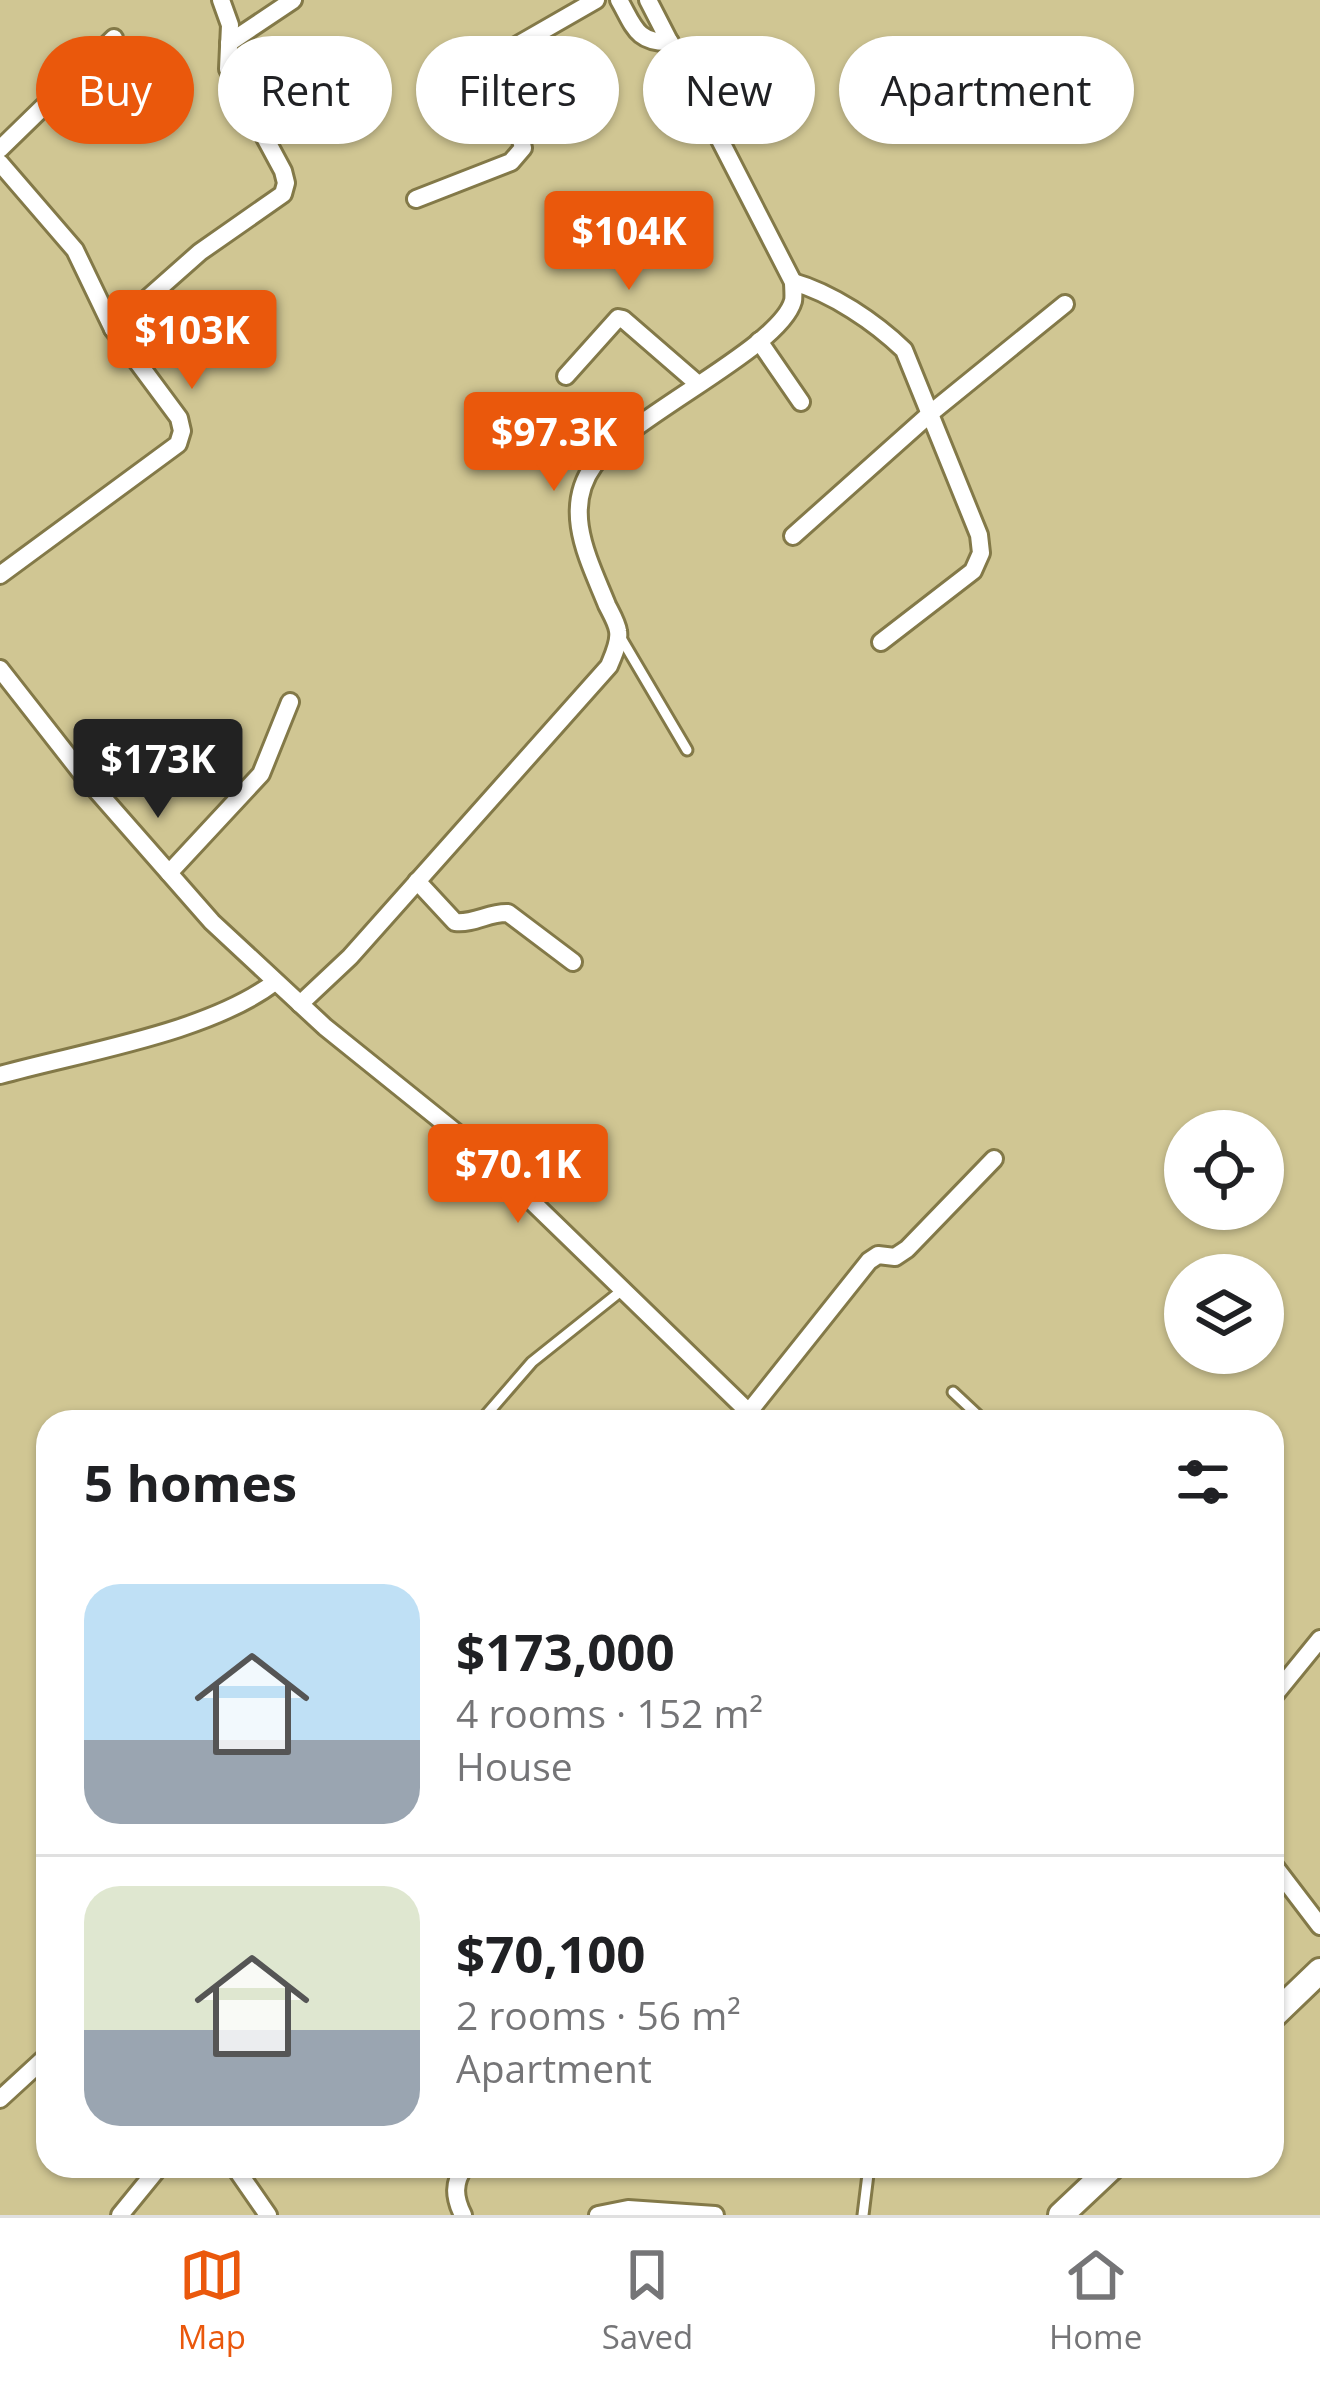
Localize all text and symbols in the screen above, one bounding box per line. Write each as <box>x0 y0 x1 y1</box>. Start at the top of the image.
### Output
chip: Buy <box>36 36 194 144</box>
chip: Rent <box>218 36 392 144</box>
chip: Filters <box>416 36 619 144</box>
chip: New <box>643 36 815 144</box>
chip: Apartment <box>839 36 1134 144</box>
pin: $104K <box>545 191 713 293</box>
text: $104K <box>571 203 687 256</box>
pin: $103K <box>108 290 276 392</box>
text: $103K <box>134 302 250 355</box>
pin: $97.3K <box>456 392 652 494</box>
text: $97.3K <box>491 404 617 457</box>
pin: $173K <box>74 719 242 821</box>
text: $173K <box>100 731 216 784</box>
map controls <box>1164 1110 1284 1374</box>
button: locate <box>1164 1110 1284 1230</box>
pin: $70.1K <box>420 1124 616 1226</box>
text: $70.1K <box>455 1136 581 1189</box>
button: layers <box>1164 1254 1284 1374</box>
text: 5 homes <box>84 1447 297 1517</box>
icon: filters <box>1170 1449 1236 1515</box>
text: $173,000 <box>456 1616 675 1686</box>
icon: home <box>180 1632 324 1776</box>
text: 4 rooms · 152 m² <box>456 1686 763 1739</box>
text: House <box>456 1739 573 1792</box>
text: $70,100 <box>456 1918 646 1988</box>
icon: home <box>180 1934 324 2078</box>
text: 2 rooms · 56 m² <box>456 1988 741 2041</box>
text: Apartment <box>456 2041 652 2094</box>
tab: Map <box>178 2242 246 2359</box>
tab: Saved <box>602 2242 693 2359</box>
tab: Home <box>1049 2242 1142 2359</box>

